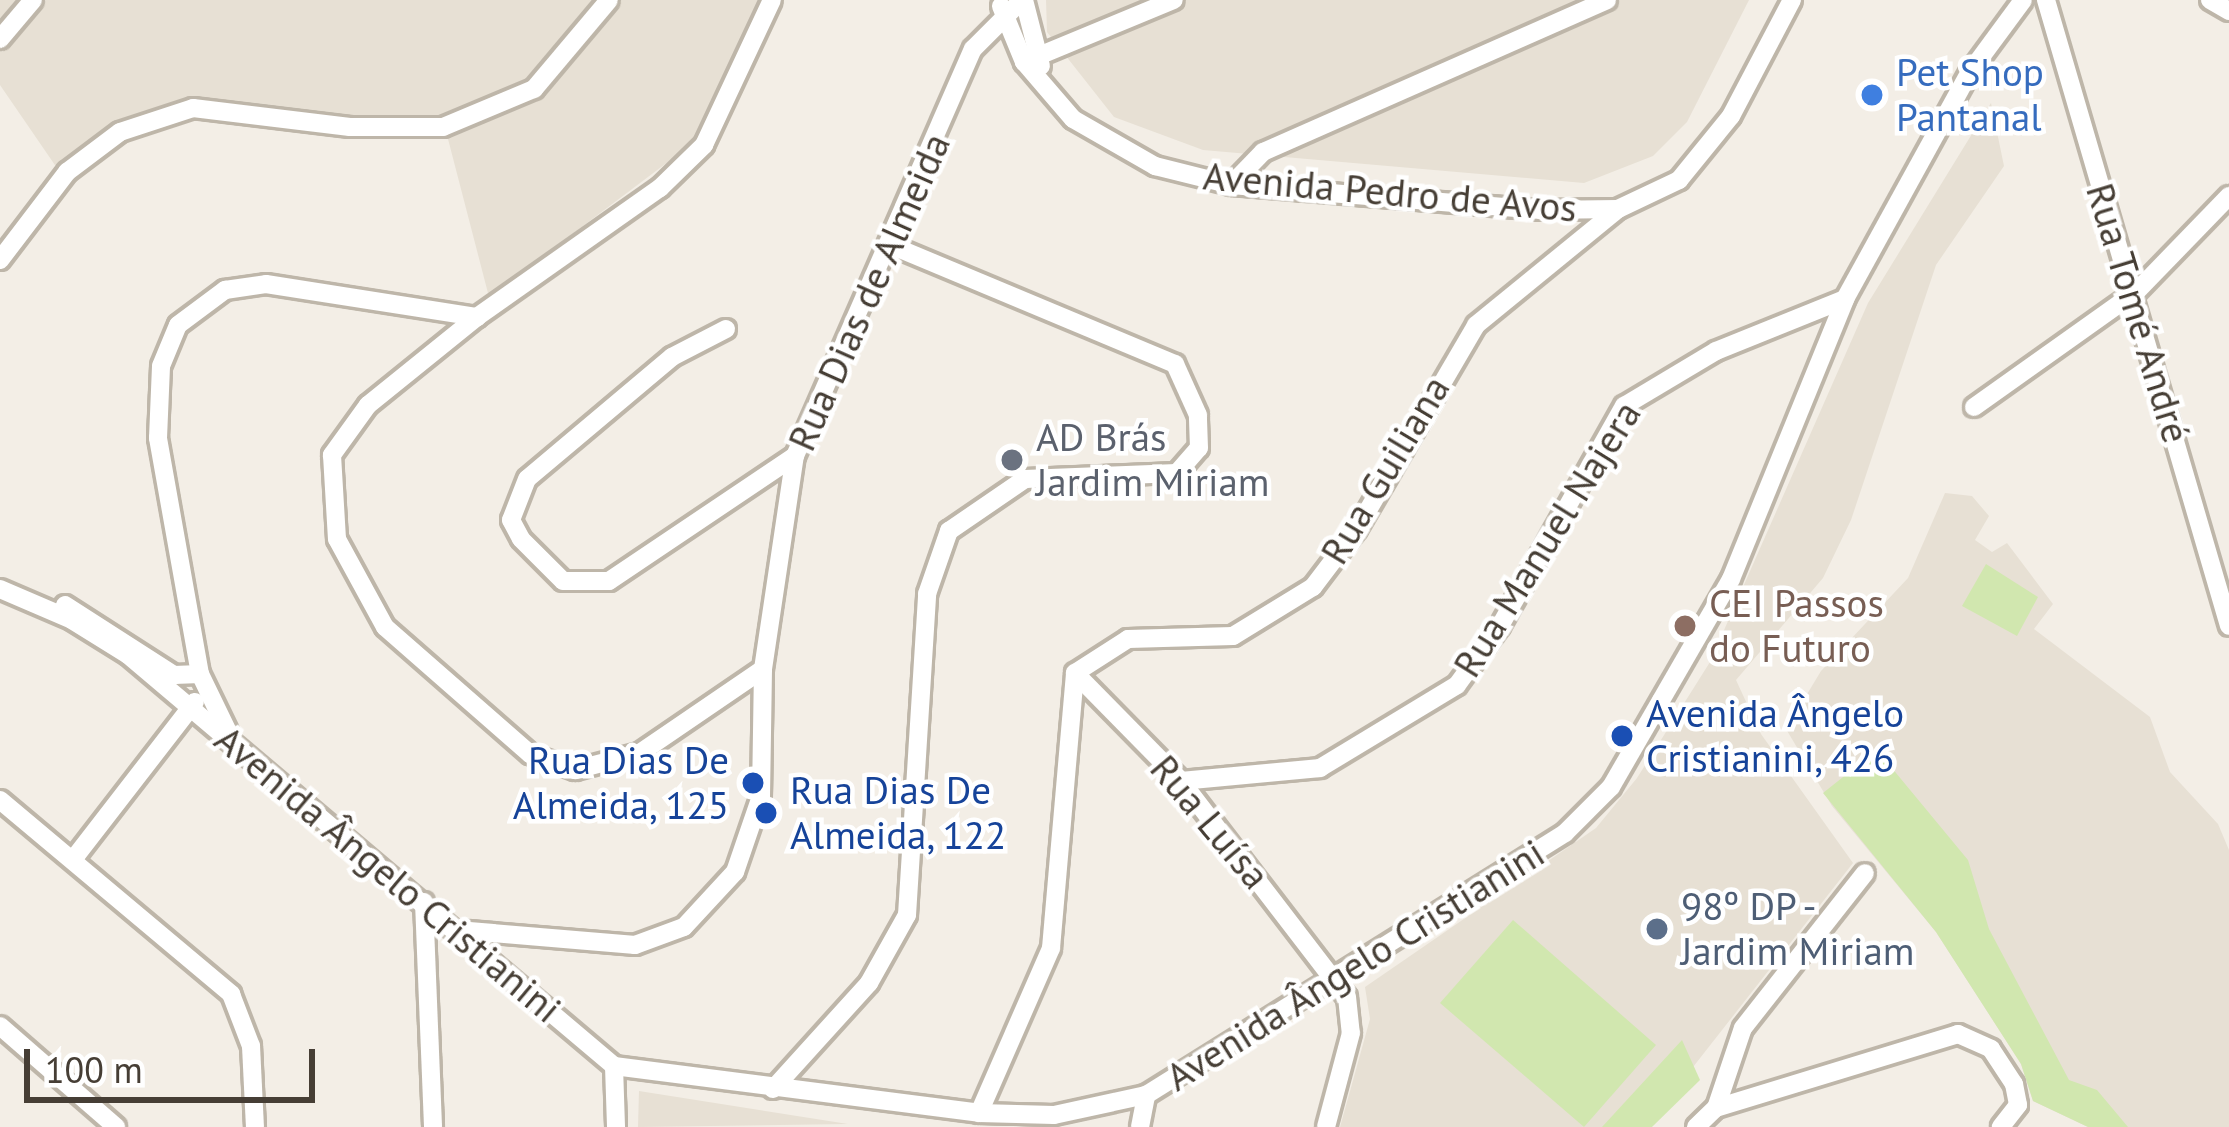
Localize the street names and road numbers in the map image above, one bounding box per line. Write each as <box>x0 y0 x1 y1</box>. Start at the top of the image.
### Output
street label: Rua Dias de Almeida <box>778 126 960 458</box>
street label: Avenida Pedro de Avos <box>1201 152 1579 232</box>
street label: Rua Tomé André <box>2076 176 2200 450</box>
street label: Rua Guiliana <box>1311 368 1459 572</box>
street label: Rua Manuel Najera <box>1443 393 1651 685</box>
street label: Avenida Ângelo Cristianini <box>205 715 571 1033</box>
street label: Rua Luísa <box>1141 746 1279 898</box>
street label: Avenida Ângelo Cristianini <box>1157 829 1553 1101</box>

